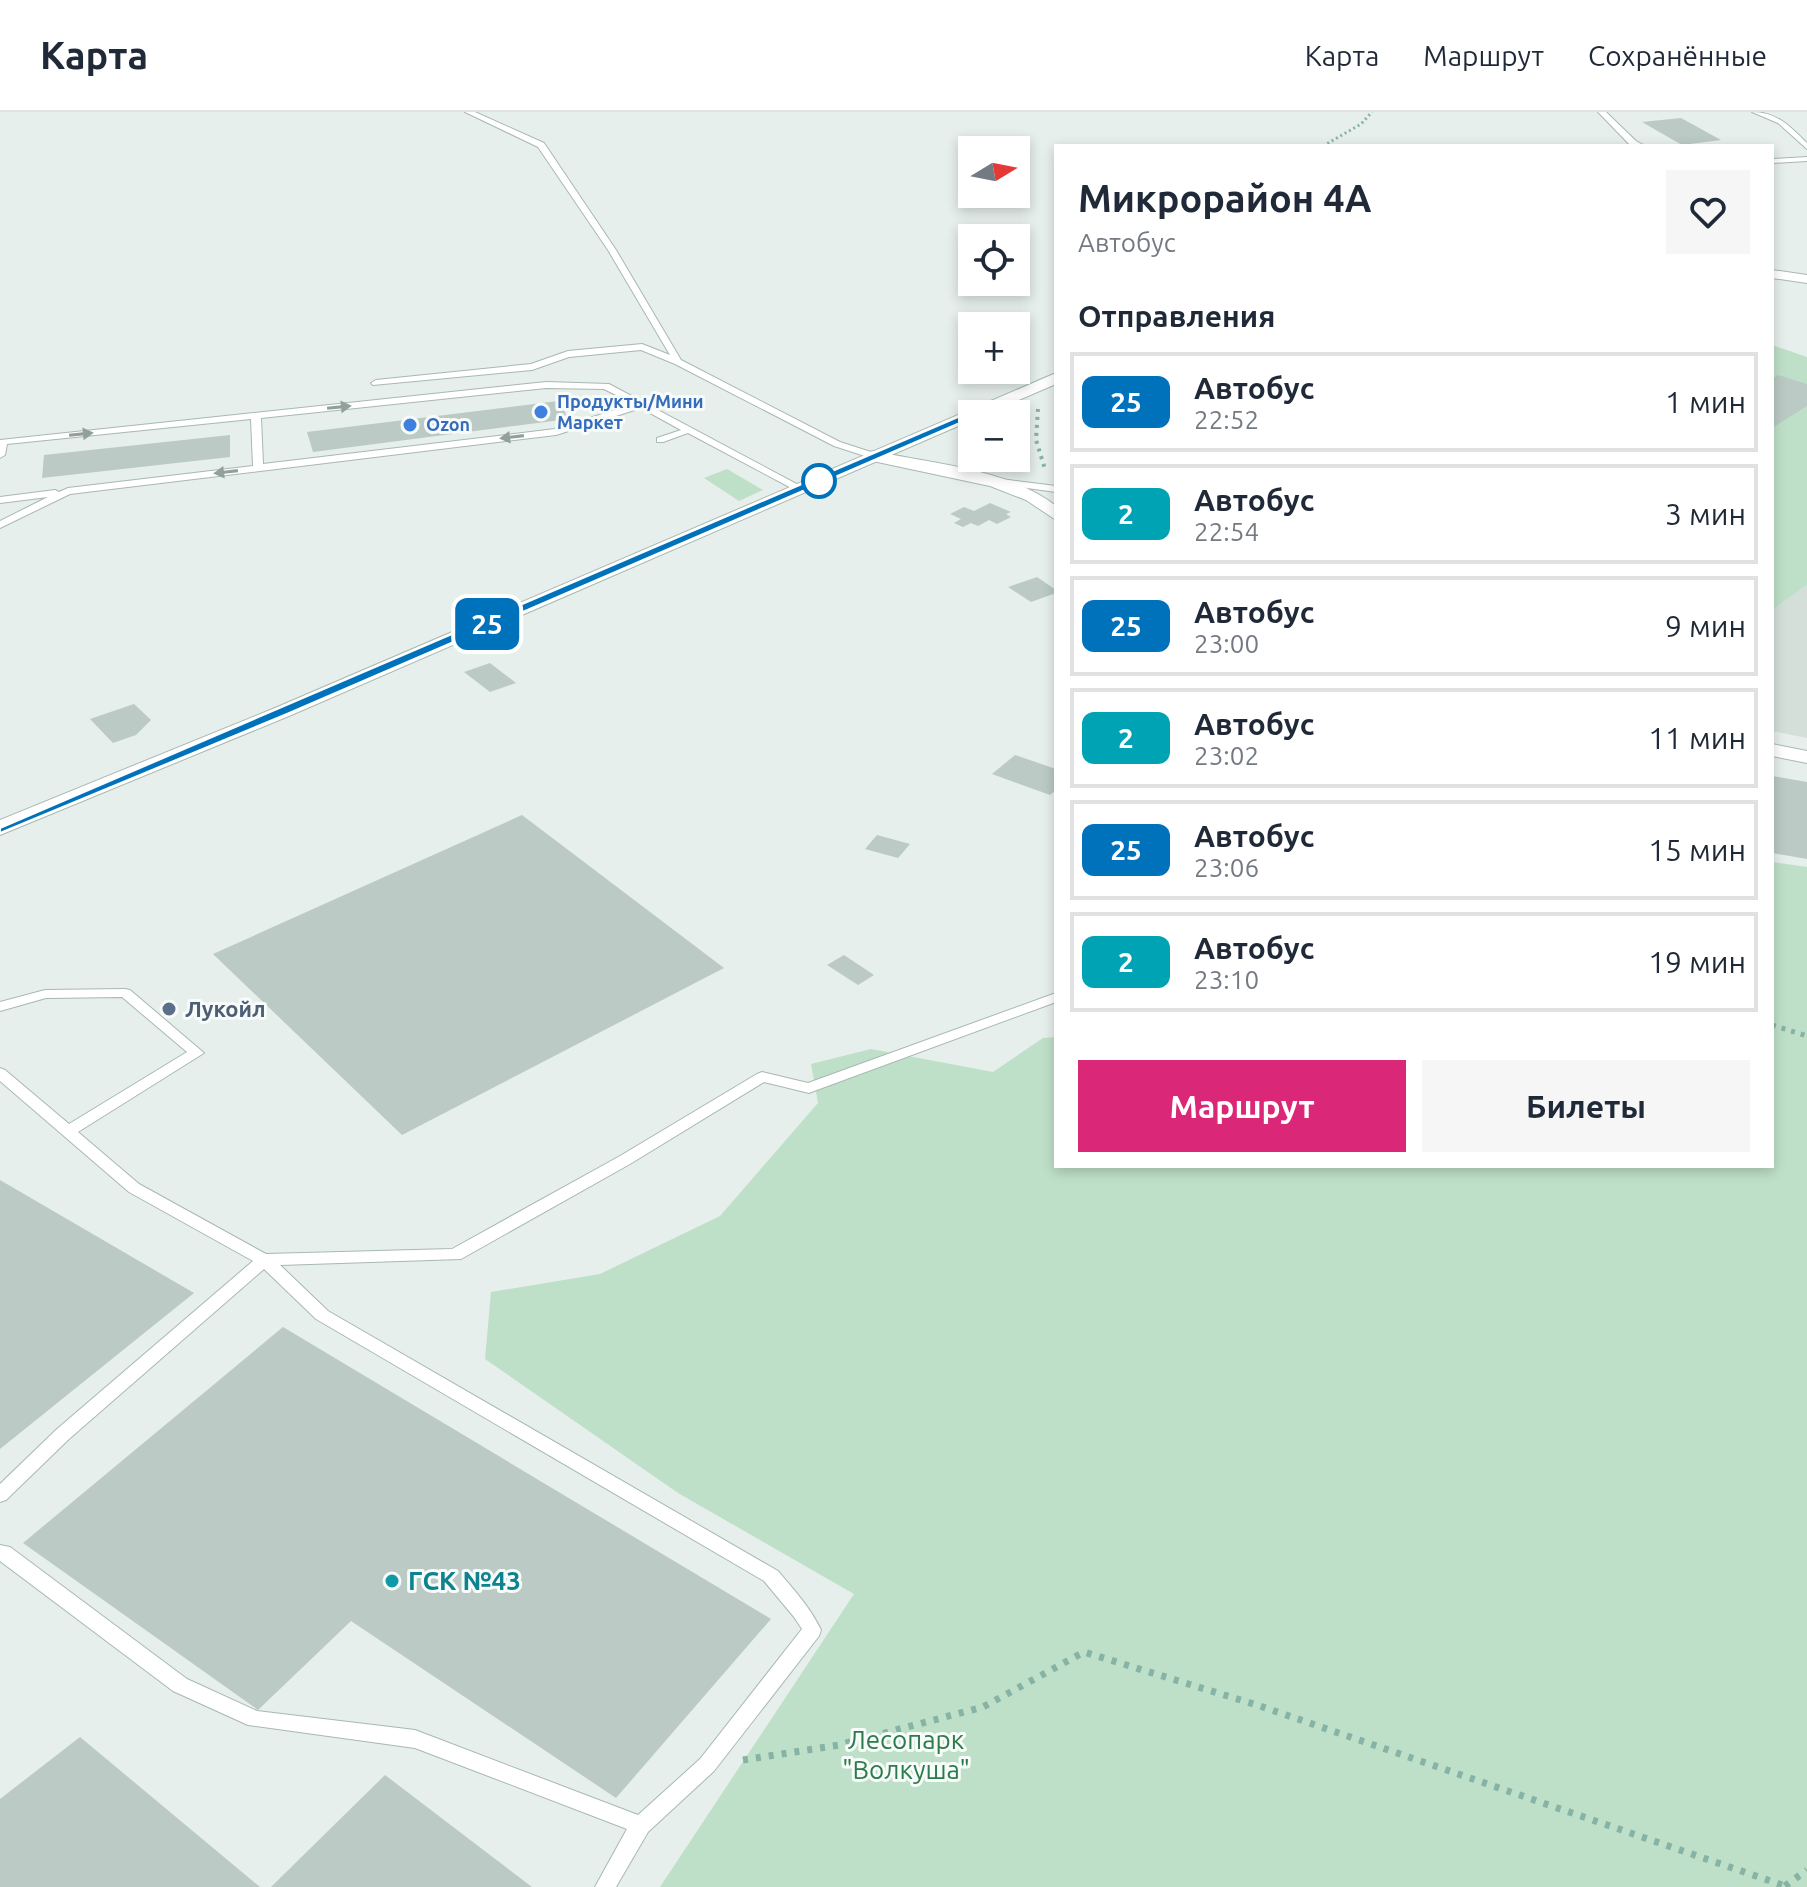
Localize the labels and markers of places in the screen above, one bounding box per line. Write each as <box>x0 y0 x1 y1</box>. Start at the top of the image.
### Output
place label: Продукты/Мини Маркет <box>557 391 704 432</box>
marker: Продукты/Мини Маркет <box>532 403 550 421</box>
place label: Ozon <box>426 414 470 434</box>
marker: Ozon <box>401 416 419 434</box>
unlabelled marker <box>802 464 836 498</box>
place label: Лукойл <box>185 996 266 1021</box>
marker: Лукойл <box>160 1000 178 1018</box>
place label: ГСК №43 <box>408 1566 521 1595</box>
marker: ГСК №43 <box>383 1572 401 1590</box>

